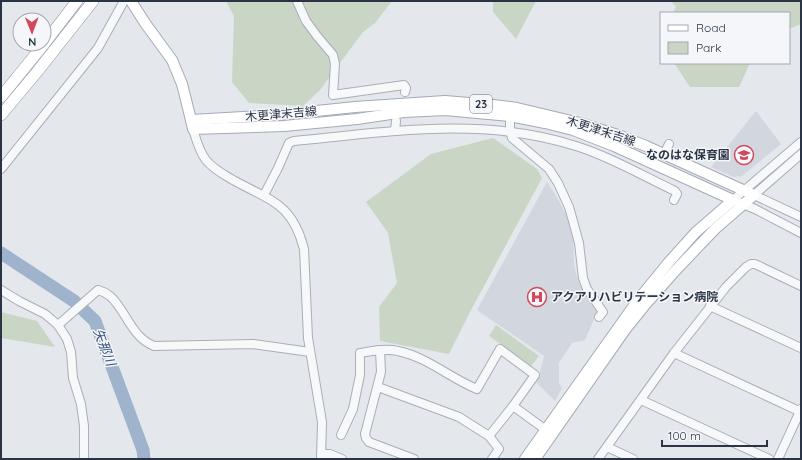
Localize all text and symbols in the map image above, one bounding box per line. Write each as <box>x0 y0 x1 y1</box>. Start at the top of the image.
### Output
north arrow <box>12 12 52 52</box>
legend <box>660 12 790 64</box>
text: Road <box>696 20 726 35</box>
text: N <box>28 35 36 49</box>
text: Park <box>696 40 721 55</box>
road number: 23 <box>470 95 492 113</box>
street label: 木更津末吉線 <box>244 103 317 124</box>
street label: 木更津末吉線 <box>565 112 638 149</box>
school or university icon: なのはな保育園 <box>733 144 755 166</box>
place label: なのはな保育園 <box>646 147 730 162</box>
hospital icon: アクアリハビリテーション病院 <box>526 286 548 308</box>
place label: アクアリハビリテーション病院 <box>551 289 718 304</box>
water label: 矢那川 <box>91 326 120 370</box>
scale bar <box>662 422 767 448</box>
text: 100 m <box>668 428 701 443</box>

